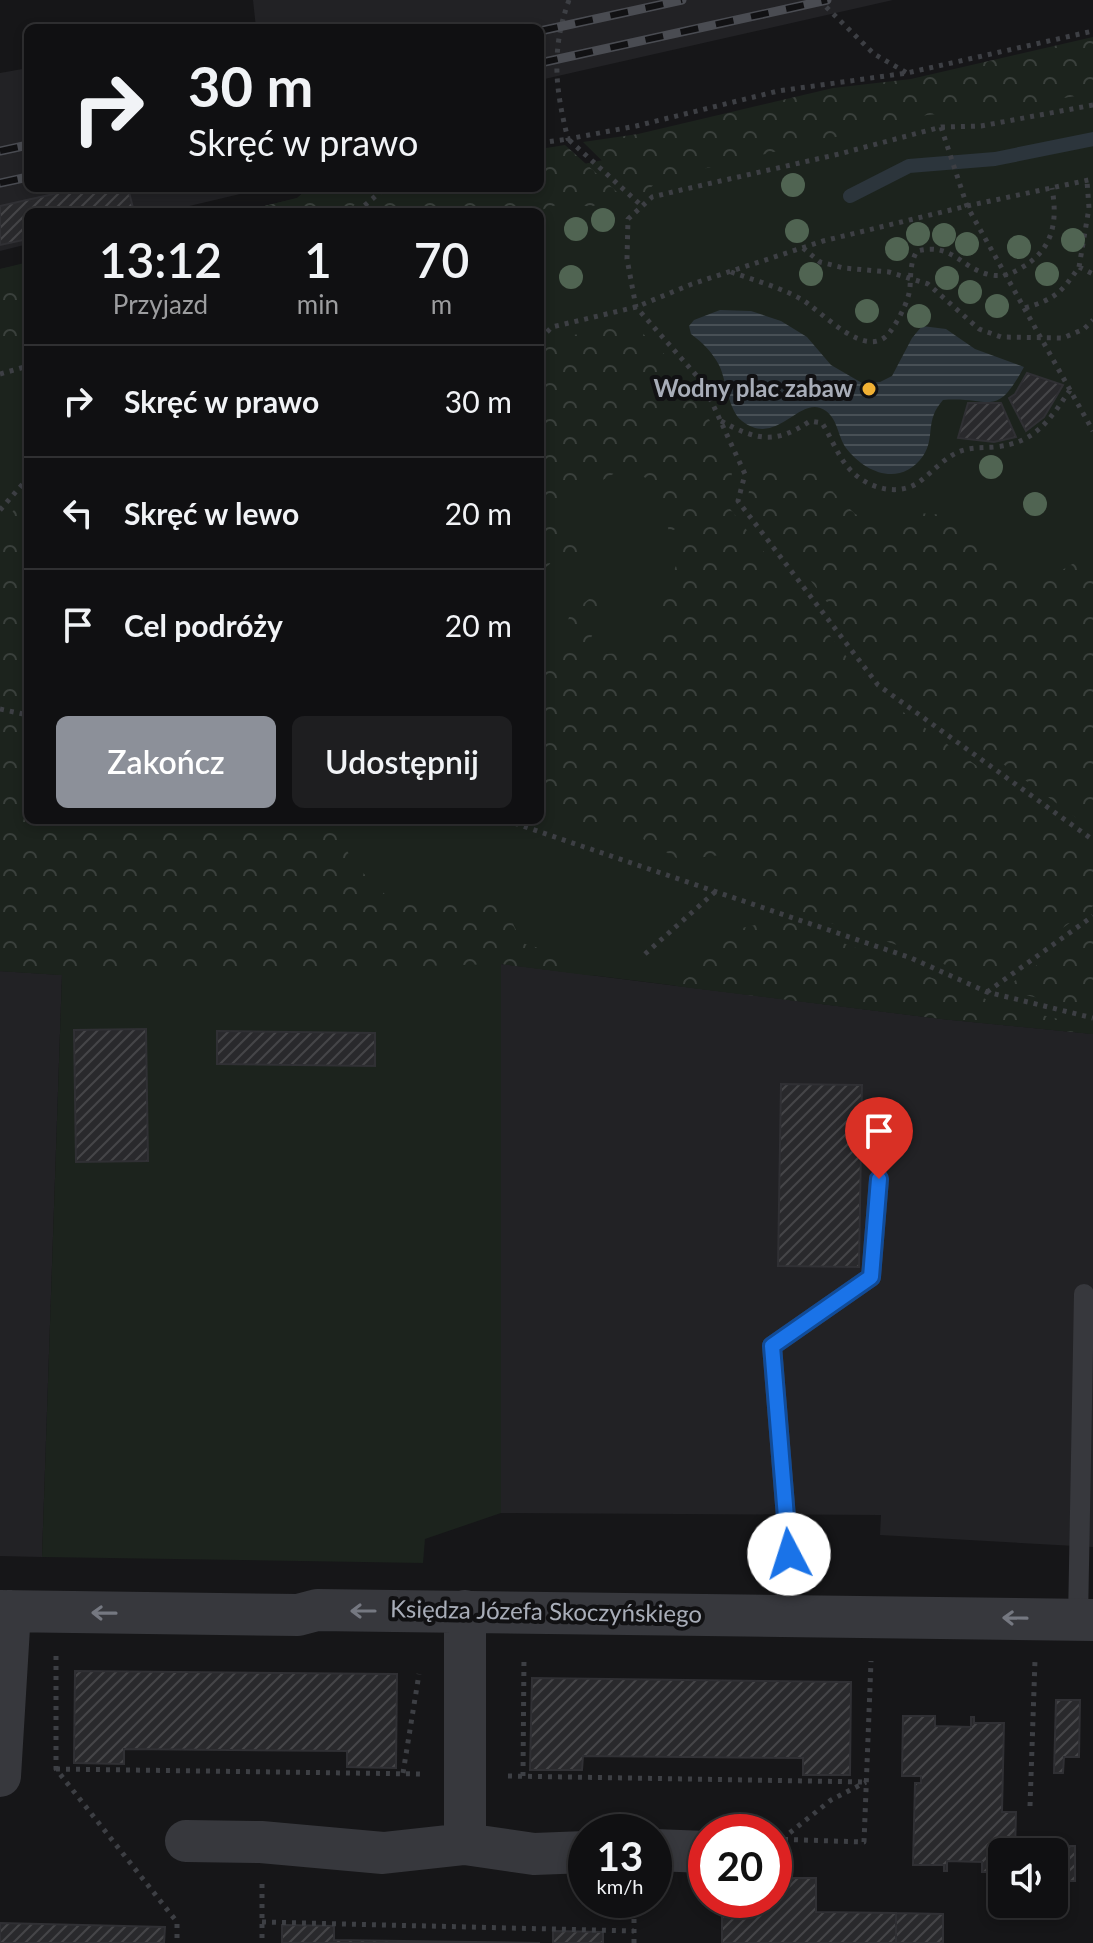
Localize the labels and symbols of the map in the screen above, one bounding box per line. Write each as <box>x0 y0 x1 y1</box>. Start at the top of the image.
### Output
place label: Wodny plac zabaw <box>653 373 854 402</box>
marker: Wodny plac zabaw <box>860 380 878 398</box>
pin <box>845 1097 913 1179</box>
position arrow <box>747 1512 831 1596</box>
street label: Księdza Józefa Skoczyńskiego <box>390 1593 702 1628</box>
one-way arrow <box>350 1603 377 1619</box>
one-way arrow <box>91 1605 118 1620</box>
one-way arrow <box>1002 1610 1029 1626</box>
speed limit sign: 20 <box>688 1814 792 1918</box>

